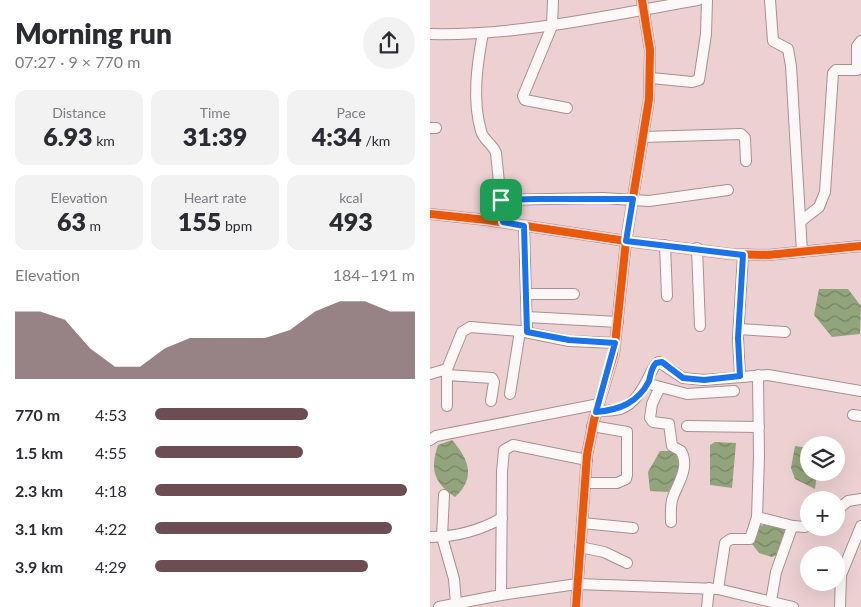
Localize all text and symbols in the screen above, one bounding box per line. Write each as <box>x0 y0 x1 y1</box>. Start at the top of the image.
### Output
text: Morning run <box>15 16 172 50</box>
button: share <box>363 17 415 69</box>
text: 07:27 · 9 × 770 m <box>15 52 140 71</box>
text: Distance <box>52 104 106 121</box>
text: Time <box>200 104 230 121</box>
text: Pace <box>336 104 366 121</box>
text: 6.93 <box>43 121 93 151</box>
text: 31:39 <box>183 121 247 151</box>
text: 4:34 <box>312 121 362 151</box>
text: km <box>93 132 115 149</box>
text: /km <box>362 132 390 149</box>
pin <box>480 179 522 221</box>
icon: arrive <box>487 186 515 214</box>
text: Elevation <box>51 189 107 206</box>
text: Heart rate <box>184 189 246 206</box>
text: kcal <box>339 189 363 206</box>
text: 63 <box>57 206 86 236</box>
text: 155 <box>178 206 221 236</box>
text: 493 <box>329 206 373 236</box>
text: m <box>86 217 101 234</box>
text: bpm <box>221 217 252 234</box>
text: Elevation <box>15 265 80 284</box>
text: 184–191 m <box>333 265 415 284</box>
text: 770 m <box>15 405 60 424</box>
text: 4:53 <box>95 405 127 424</box>
map controls <box>800 436 845 591</box>
button: layers <box>800 436 845 481</box>
text: 1.5 km <box>15 443 63 462</box>
text: 4:55 <box>95 443 127 462</box>
text: 2.3 km <box>15 481 63 500</box>
text: 4:18 <box>95 481 127 500</box>
button: + <box>800 491 845 536</box>
text: 3.1 km <box>15 519 63 538</box>
text: 4:22 <box>95 519 127 538</box>
button: − <box>800 546 845 591</box>
text: 3.9 km <box>15 557 63 576</box>
text: 4:29 <box>95 557 127 576</box>

